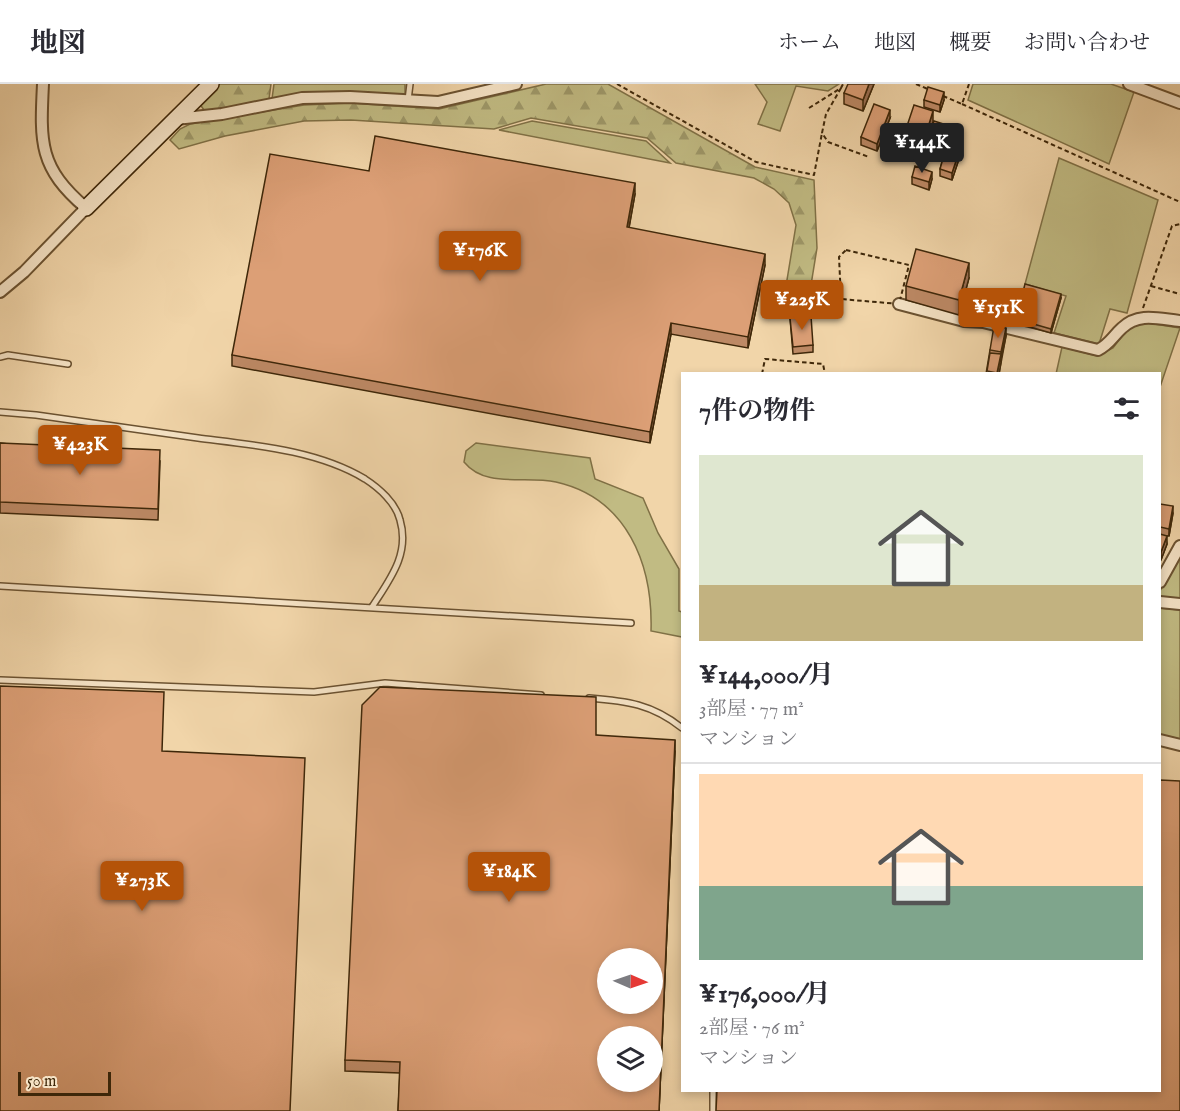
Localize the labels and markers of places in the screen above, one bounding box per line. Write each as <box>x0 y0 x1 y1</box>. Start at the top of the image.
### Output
pin: ¥144K <box>880 123 964 174</box>
pin: ¥176K <box>438 231 522 282</box>
pin: ¥225K <box>760 280 844 331</box>
pin: ¥151K <box>956 288 1040 339</box>
pin: ¥423K <box>38 425 122 476</box>
pin: ¥184K <box>467 852 551 903</box>
pin: ¥273K <box>100 861 184 912</box>

